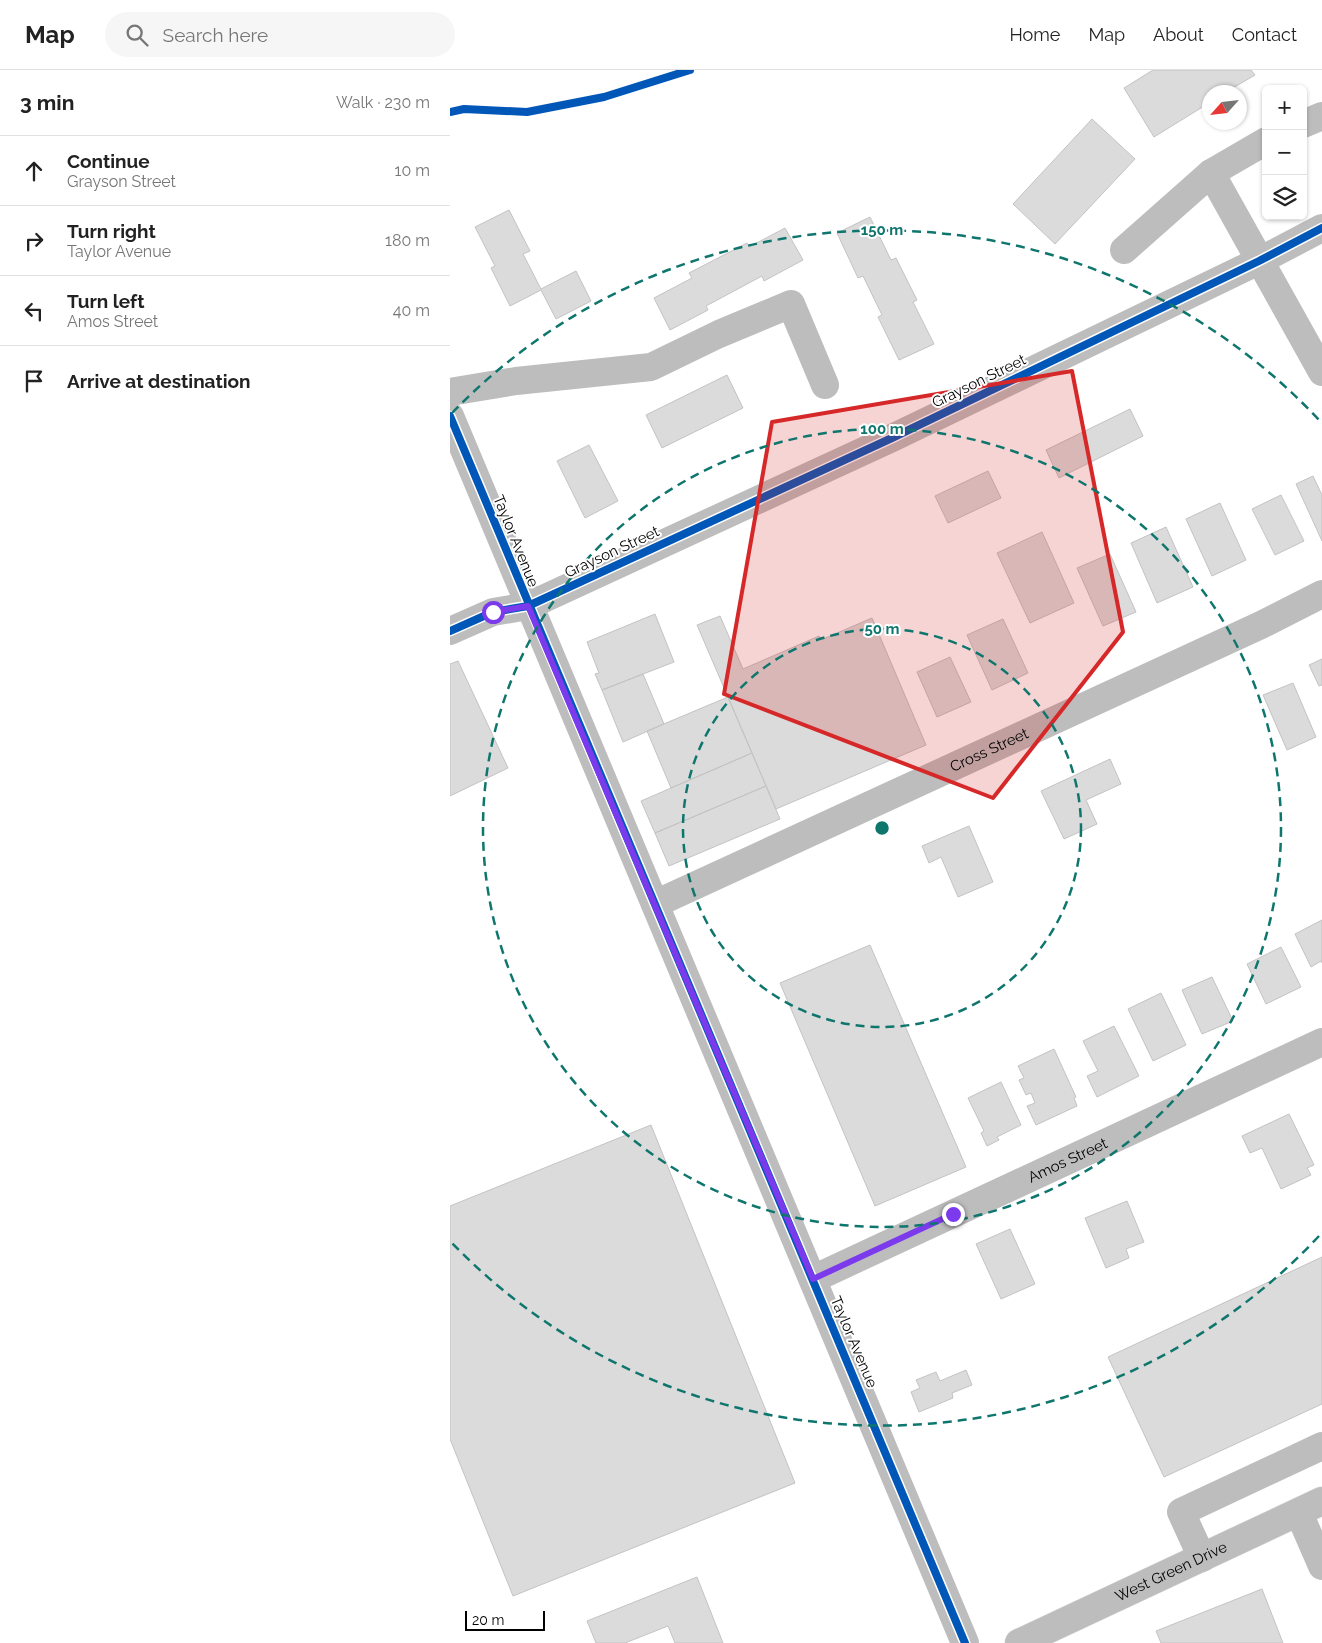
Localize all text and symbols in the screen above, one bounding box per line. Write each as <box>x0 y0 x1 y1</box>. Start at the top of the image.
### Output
search box <box>105 12 455 57</box>
text: Map <box>25 20 75 49</box>
icon: search <box>123 21 151 49</box>
text: Search here <box>163 24 268 46</box>
text: Home <box>1009 24 1060 45</box>
text: Map <box>1088 24 1125 45</box>
text: About <box>1153 24 1204 45</box>
text: Contact <box>1232 24 1297 45</box>
north arrow <box>1202 85 1247 130</box>
map controls <box>1262 85 1307 220</box>
button: + <box>1262 85 1307 130</box>
text: 3 min <box>20 90 74 115</box>
text: Walk · 230 m <box>336 93 430 112</box>
button: − <box>1262 130 1307 175</box>
text: Continue <box>67 150 150 172</box>
icon: ahead <box>20 157 48 185</box>
text: 10 m <box>395 161 430 180</box>
text: Grayson Street <box>67 172 176 191</box>
button: layers <box>1262 175 1307 220</box>
text: Turn right <box>67 220 156 242</box>
text: 150 m <box>861 221 903 239</box>
icon: right <box>20 227 48 255</box>
text: 180 m <box>385 231 430 250</box>
text: Taylor Avenue <box>67 242 171 261</box>
text: Turn left <box>67 290 144 312</box>
icon: left <box>20 297 48 325</box>
text: 40 m <box>393 301 430 320</box>
text: Amos Street <box>67 312 158 331</box>
street label: Grayson Street <box>929 351 1029 411</box>
icon: arrive <box>20 367 48 395</box>
text: Arrive at destination <box>67 370 251 392</box>
text: 100 m <box>860 420 904 438</box>
street label: Taylor Avenue <box>489 492 543 590</box>
street label: Grayson Street <box>562 522 662 582</box>
route start <box>482 601 505 624</box>
text: 50 m <box>864 620 900 638</box>
street label: Cross Street <box>947 724 1031 776</box>
centre of rings <box>873 819 891 837</box>
street label: Amos Street <box>1025 1134 1110 1187</box>
route end <box>942 1203 965 1226</box>
street label: Taylor Avenue <box>827 1294 881 1391</box>
street label: West Green Drive <box>1112 1538 1230 1606</box>
scale bar <box>465 1608 545 1631</box>
text: 20 m <box>472 1612 504 1628</box>

